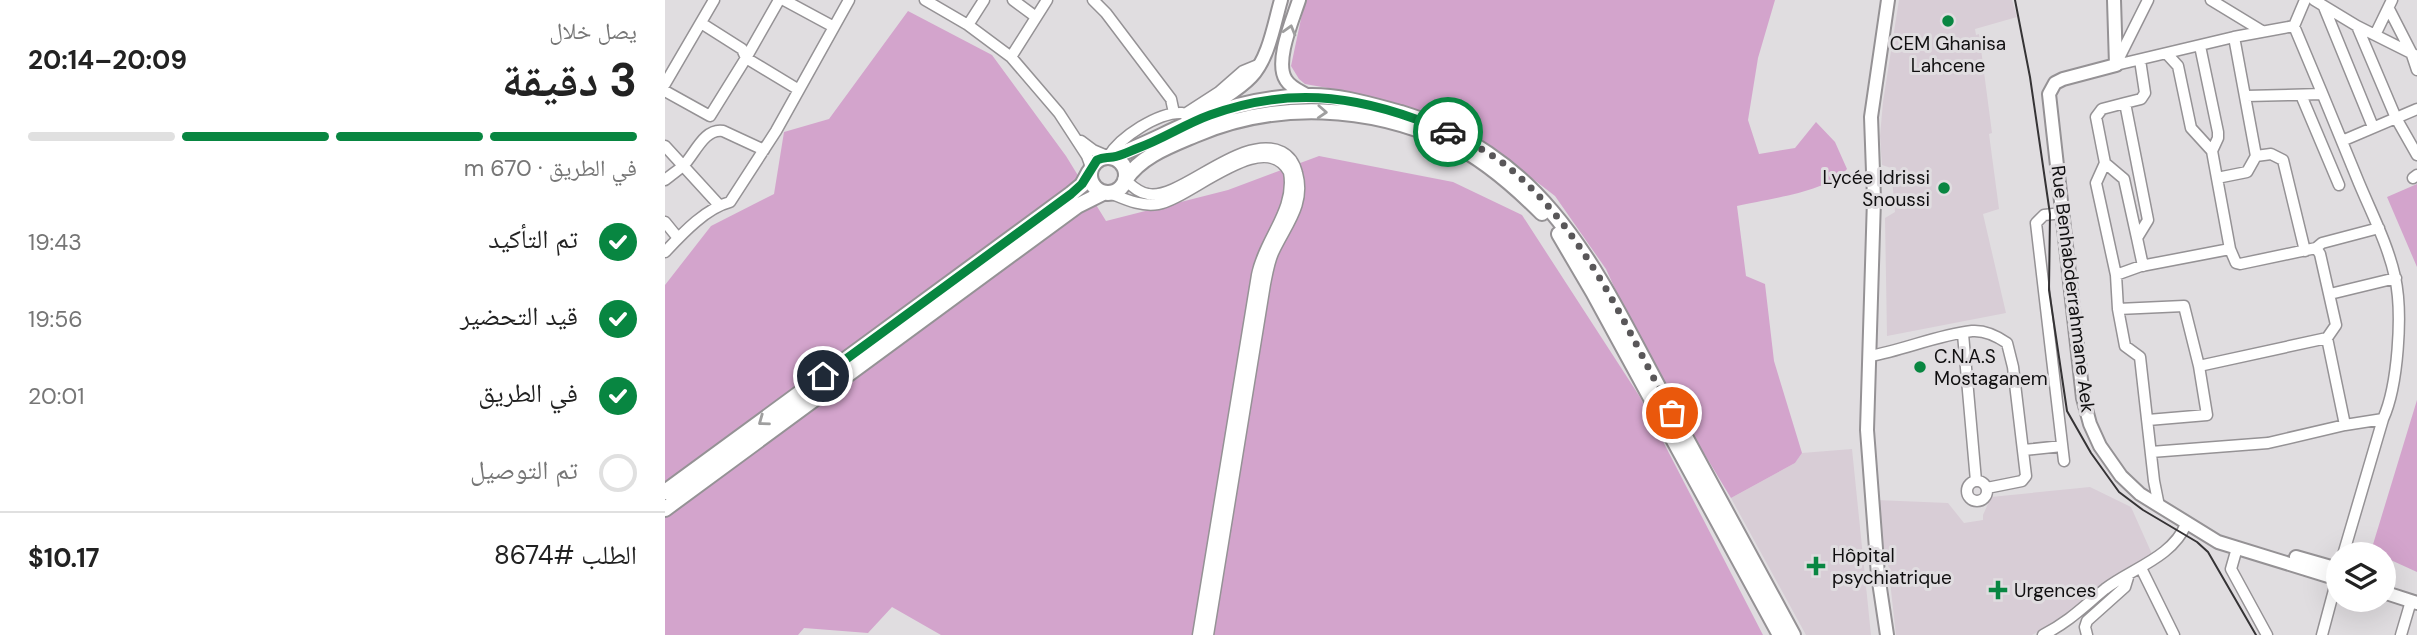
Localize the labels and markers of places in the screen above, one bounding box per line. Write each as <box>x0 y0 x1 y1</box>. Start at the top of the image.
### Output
marker: CEM Ghanisa Lahcene <box>1940 13 1956 29</box>
place label: CEM Ghanisa Lahcene <box>1890 31 2006 78</box>
place label: Lycée Idrissi Snoussi <box>1822 165 1930 212</box>
marker: Lycée Idrissi Snoussi <box>1936 180 1952 196</box>
place label: C.N.A.S Mostaganem <box>1934 344 2048 391</box>
pin <box>793 346 853 406</box>
marker: C.N.A.S Mostaganem <box>1912 359 1928 375</box>
pin <box>1642 383 1702 443</box>
place label: Hôpital psychiatrique <box>1832 543 1952 590</box>
marker: Hôpital psychiatrique <box>1806 556 1826 576</box>
place label: Urgences <box>2014 578 2096 603</box>
marker: Urgences <box>1988 580 2008 600</box>

